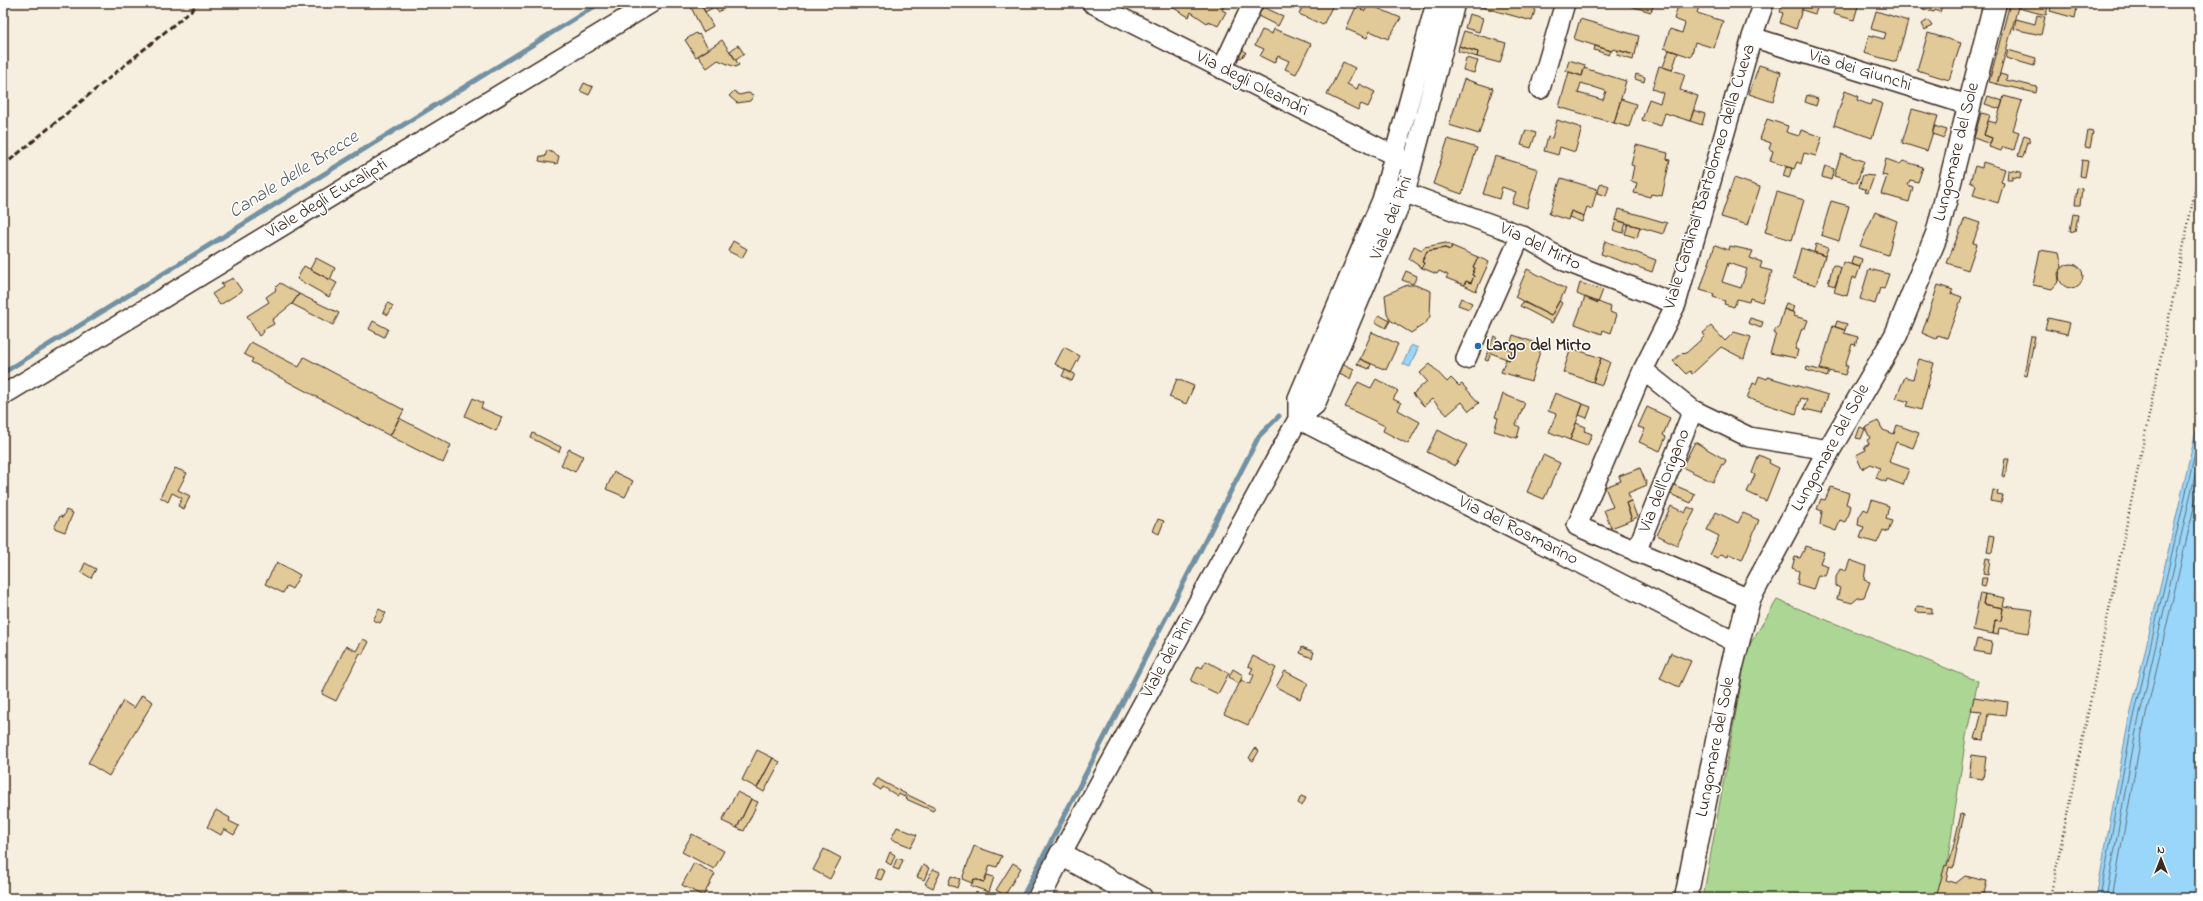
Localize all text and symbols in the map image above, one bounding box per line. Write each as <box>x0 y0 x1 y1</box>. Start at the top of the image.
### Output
street label: Viale Cardinal Bartolomeo della Cueva <box>1657 41 1763 314</box>
street label: Via dei Giunchi <box>1804 43 1915 99</box>
street label: Via degli Oleandri <box>1190 44 1313 125</box>
street label: Lungomare del Sole <box>1927 79 1988 224</box>
water label: Canale delle Brecce <box>224 124 365 226</box>
street label: Viale degli Eucalipti <box>260 152 394 247</box>
street label: Viale dei Pini <box>1364 172 1420 265</box>
street label: Via del Mirto <box>1494 216 1585 278</box>
place label: Largo del Mirto <box>1486 333 1591 360</box>
marker: Largo del Mirto <box>1473 341 1483 351</box>
street label: Lungomare del Sole <box>1785 379 1878 517</box>
street label: Via dell'Origano <box>1632 425 1699 538</box>
street label: Via del Rosmarino <box>1453 489 1583 572</box>
street label: Viale dei Pini <box>1135 613 1201 704</box>
street label: Lungomare del Sole <box>1690 674 1743 819</box>
north arrow <box>2141 839 2181 879</box>
text: N <box>2157 842 2165 858</box>

